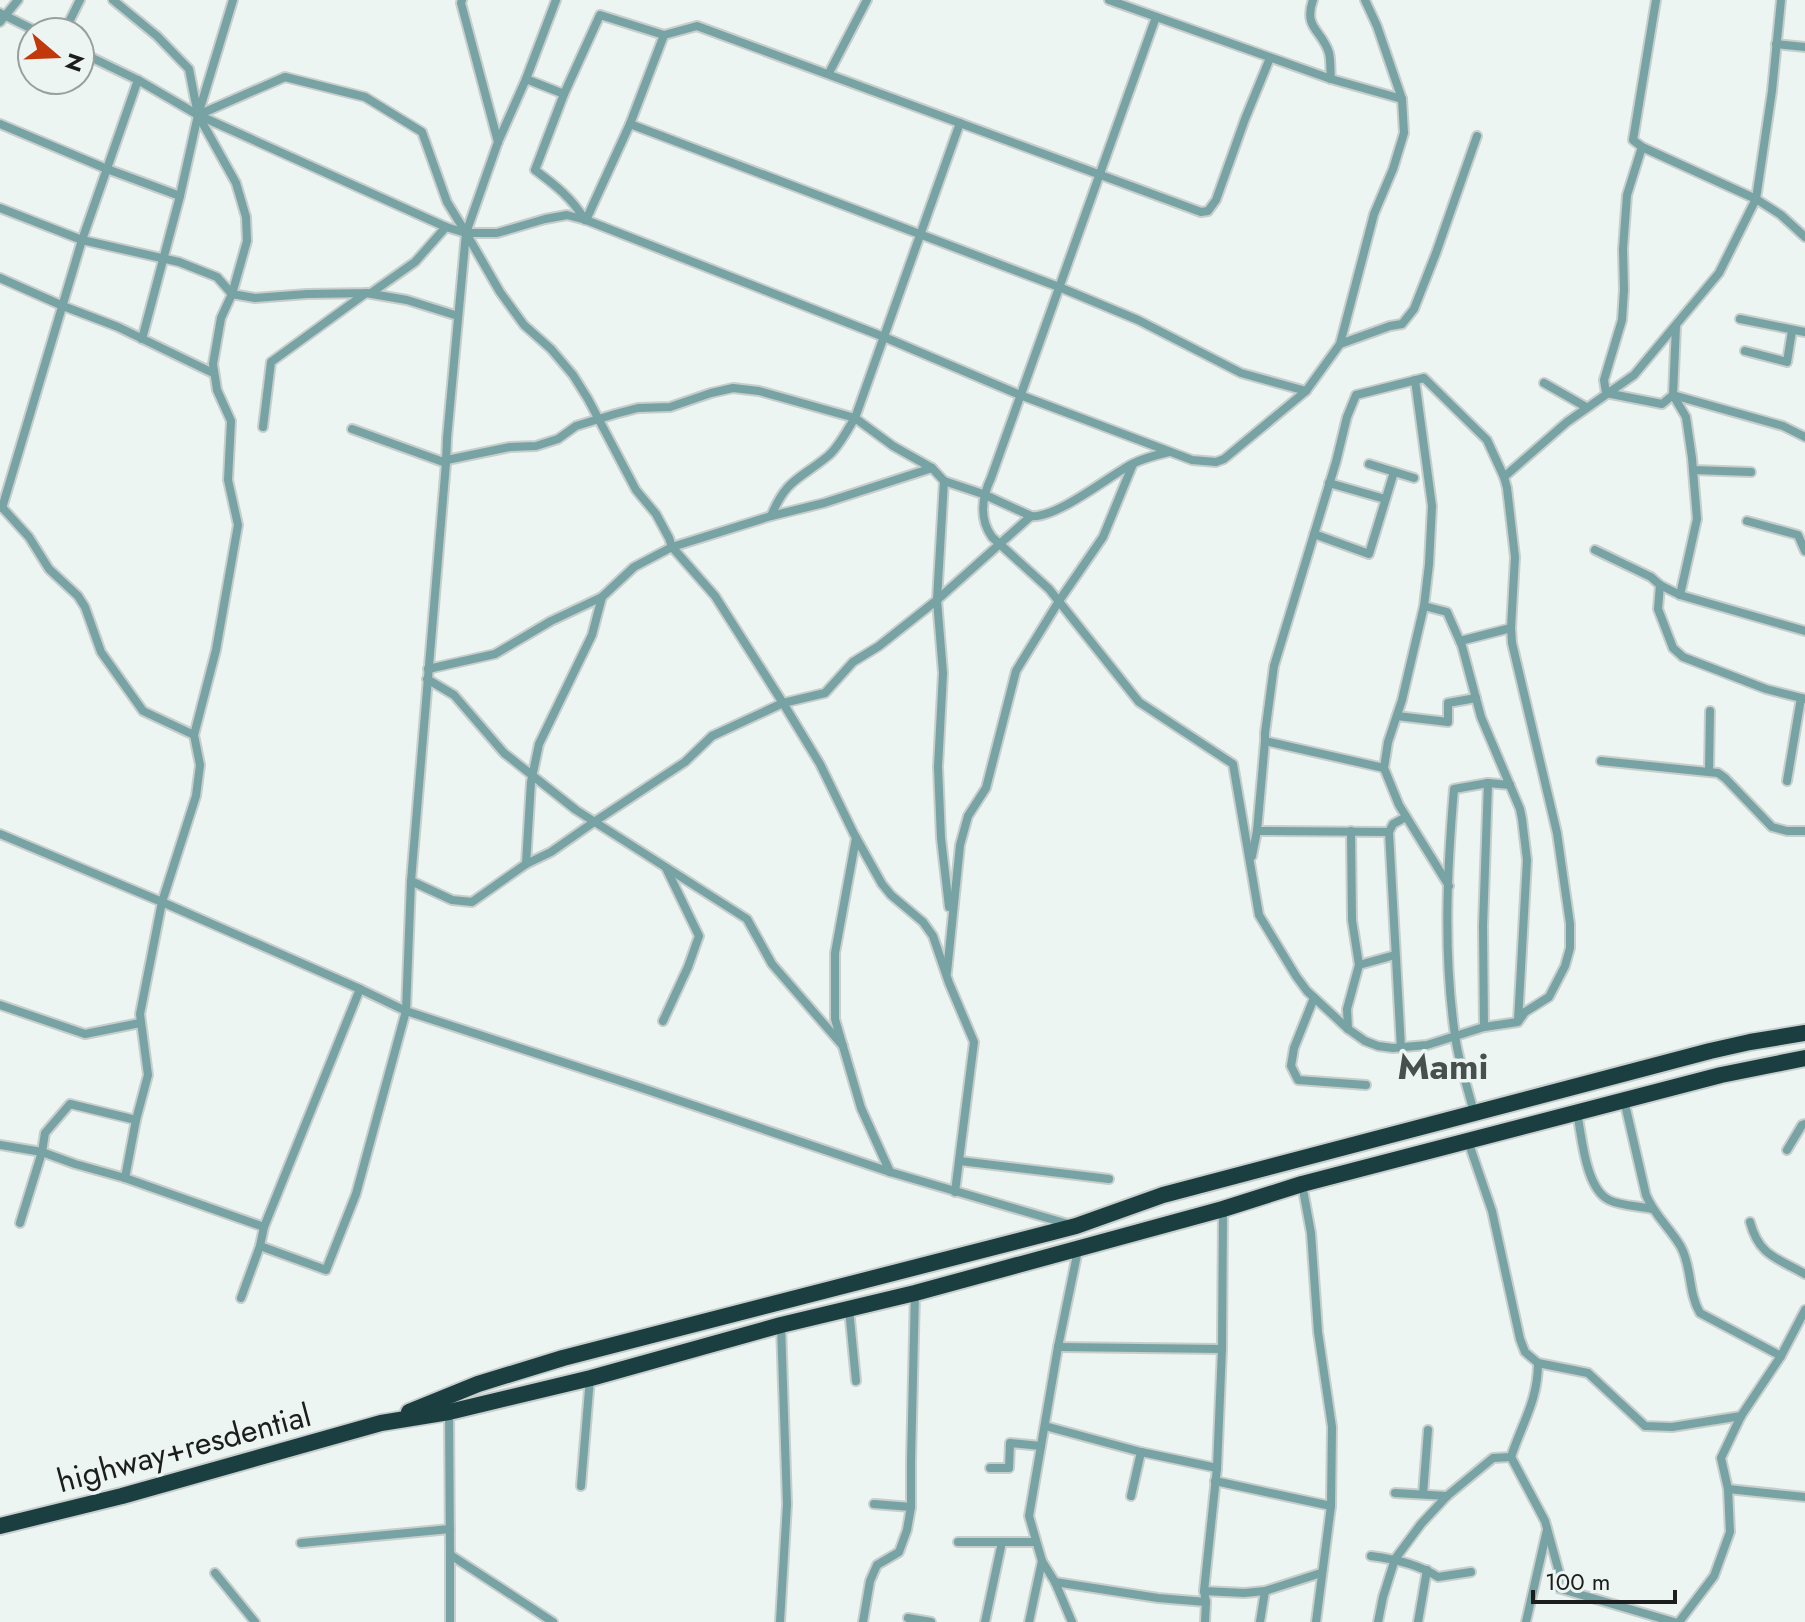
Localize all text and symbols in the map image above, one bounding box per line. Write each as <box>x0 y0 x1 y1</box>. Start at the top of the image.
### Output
north arrow <box>16 16 96 96</box>
text: N <box>57 49 93 76</box>
district label: Mami <box>1398 1040 1488 1092</box>
street label: highway+resdential <box>52 1392 316 1504</box>
scale bar <box>1533 1554 1675 1604</box>
text: 100 m <box>1545 1564 1611 1599</box>

